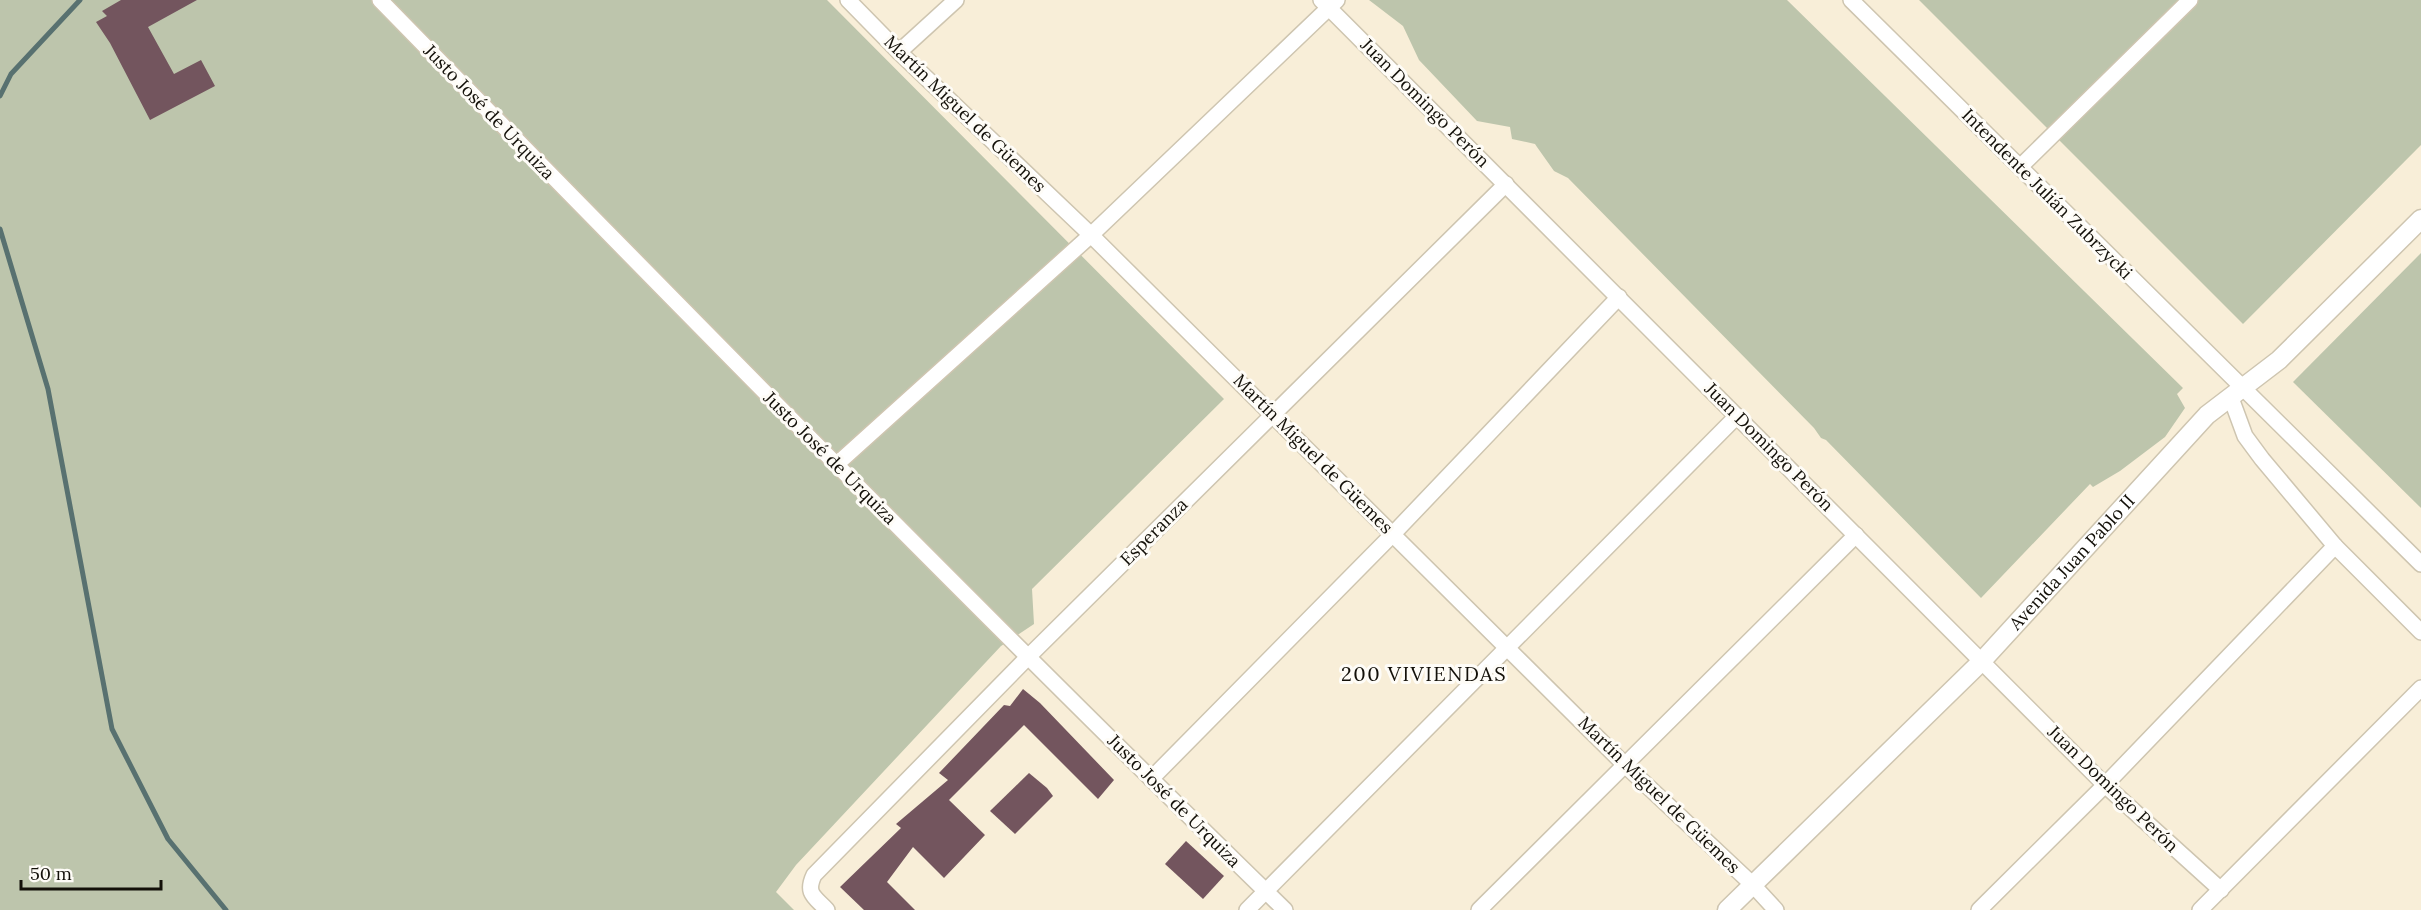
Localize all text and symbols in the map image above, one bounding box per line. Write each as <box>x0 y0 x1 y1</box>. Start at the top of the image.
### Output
street label: Martín Miguel de Güemes <box>879 30 1051 197</box>
street label: Juan Domingo Perón <box>1355 33 1495 172</box>
street label: Justo José de Urquiza <box>418 39 560 184</box>
street label: Intendente Julián Zubrzycki <box>1957 103 2138 284</box>
street label: Martín Miguel de Güemes <box>1229 369 1398 538</box>
street label: Juan Domingo Perón <box>1699 377 1839 516</box>
street label: Justo José de Urquiza <box>758 385 902 529</box>
street label: Avenida Juan Pablo II <box>2003 489 2140 635</box>
street label: Esperanza <box>1115 493 1192 570</box>
district label: 200 VIVIENDAS <box>1341 661 1507 686</box>
street label: Martín Miguel de Güemes <box>1573 711 1745 878</box>
street label: Juan Domingo Perón <box>2042 720 2184 857</box>
street label: Justo José de Urquiza <box>1102 728 1246 872</box>
scale bar <box>21 853 160 891</box>
text: 50 m <box>30 862 72 885</box>

